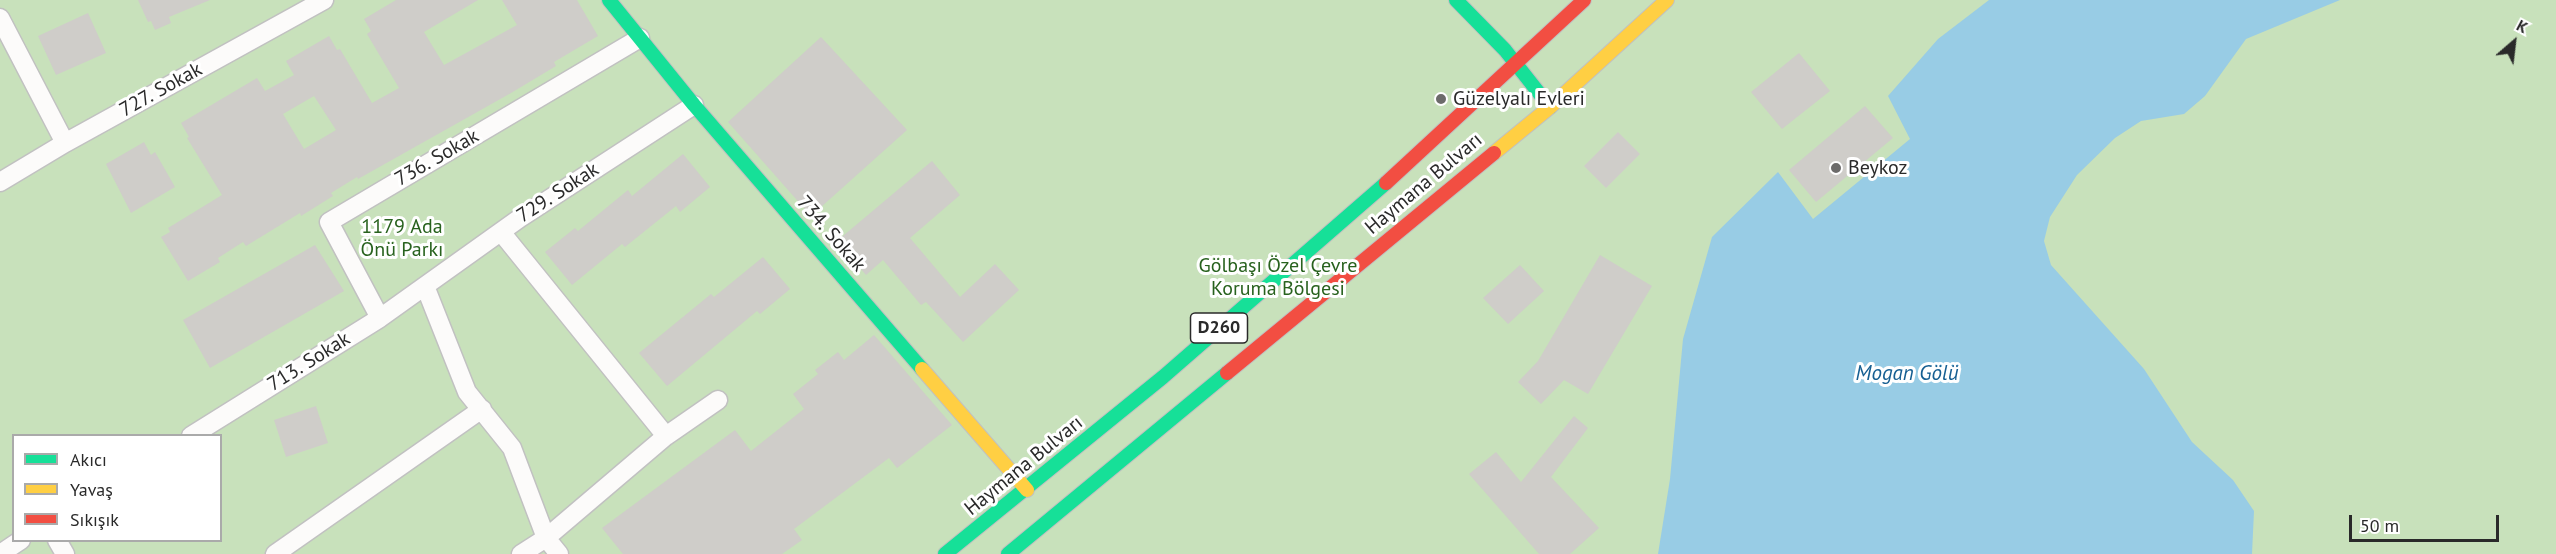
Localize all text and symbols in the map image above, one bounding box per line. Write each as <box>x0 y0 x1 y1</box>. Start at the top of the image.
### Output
north arrow <box>2484 12 2544 72</box>
text: K <box>2513 15 2532 37</box>
street label: 727. Sokak <box>116 58 206 122</box>
place label: Güzelyalı Evleri <box>1453 87 1585 111</box>
marker: Güzelyalı Evleri <box>1434 92 1448 106</box>
street label: 736. Sokak <box>391 124 483 192</box>
street label: Haymana Bulvarı <box>1361 128 1487 240</box>
place label: Beykoz <box>1848 156 1907 180</box>
street label: 729. Sokak <box>513 158 603 228</box>
marker: Beykoz <box>1829 161 1843 175</box>
street label: 734. Sokak <box>792 191 870 277</box>
park label: 1179 Ada Önü Parkı <box>361 215 443 262</box>
park label: Gölbaşı Özel Çevre Koruma Bölgesi <box>1199 254 1357 301</box>
road number: D260 <box>1190 313 1248 343</box>
street label: 713. Sokak <box>263 327 355 397</box>
water label: Mogan Gölü <box>1856 361 1958 387</box>
street label: Haymana Bulvarı <box>960 411 1088 521</box>
legend <box>12 434 222 542</box>
text: Akıcı <box>70 448 107 471</box>
text: Yavaş <box>70 478 113 501</box>
scale bar <box>2352 503 2502 541</box>
text: Sıkışık <box>70 508 119 531</box>
text: 50 m <box>2360 514 2399 537</box>

